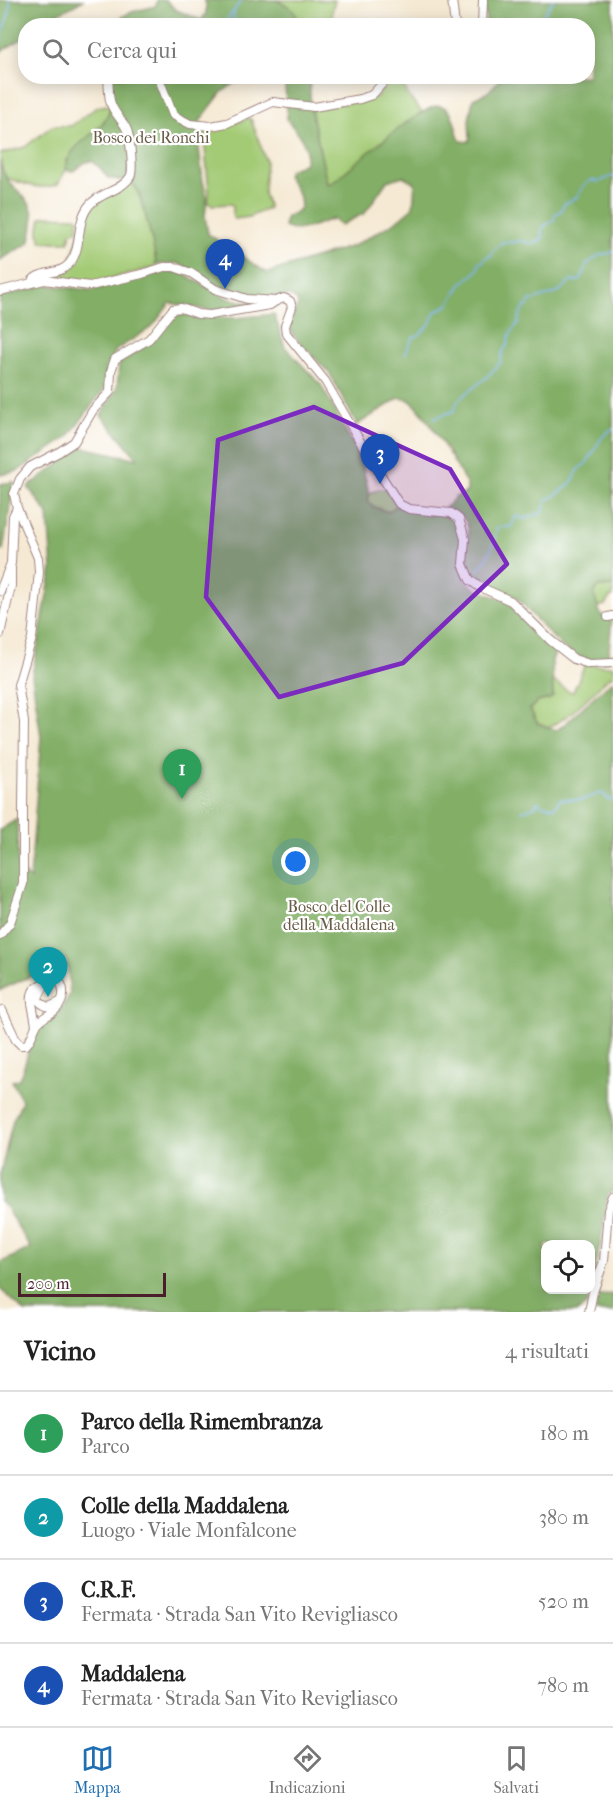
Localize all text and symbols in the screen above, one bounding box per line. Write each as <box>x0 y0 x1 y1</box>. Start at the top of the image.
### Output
search box <box>18 18 595 84</box>
icon: search <box>39 35 72 68</box>
text: Cerca qui <box>87 38 177 64</box>
park label: Bosco dei Ronchi <box>92 128 210 147</box>
pin: 4 <box>206 240 244 289</box>
pin: 3 <box>360 434 400 484</box>
pin: 1 <box>162 750 201 799</box>
your location <box>281 847 310 876</box>
park label: Bosco del Colle della Maddalena <box>283 897 396 934</box>
pin: 2 <box>28 948 68 997</box>
map controls <box>541 1240 595 1294</box>
button: locate <box>541 1240 595 1294</box>
scale bar <box>18 1270 166 1298</box>
text: 200 m <box>27 1274 70 1293</box>
text: Vicino <box>24 1336 96 1367</box>
text: 4 risultati <box>505 1340 589 1363</box>
text: Parco della Rimembranza <box>81 1409 322 1435</box>
text: 1 <box>40 1422 47 1445</box>
text: 180 m <box>540 1422 589 1445</box>
text: Parco <box>81 1435 130 1458</box>
text: Colle della Maddalena <box>81 1493 288 1519</box>
text: 2 <box>38 1506 49 1529</box>
text: 380 m <box>539 1506 589 1529</box>
text: Luogo · Viale Monfalcone <box>81 1519 297 1542</box>
text: C.R.F. <box>81 1577 136 1603</box>
text: 3 <box>39 1590 48 1613</box>
text: 520 m <box>538 1590 589 1613</box>
text: Fermata · Strada San Vito Revigliasco <box>81 1603 398 1626</box>
text: Maddalena <box>81 1661 185 1687</box>
text: 4 <box>38 1674 49 1697</box>
text: 780 m <box>537 1674 589 1697</box>
text: Fermata · Strada San Vito Revigliasco <box>81 1687 398 1710</box>
tab: Mappa <box>74 1742 121 1797</box>
tab: Indicazioni <box>269 1742 346 1797</box>
tab: Salvati <box>493 1742 539 1797</box>

